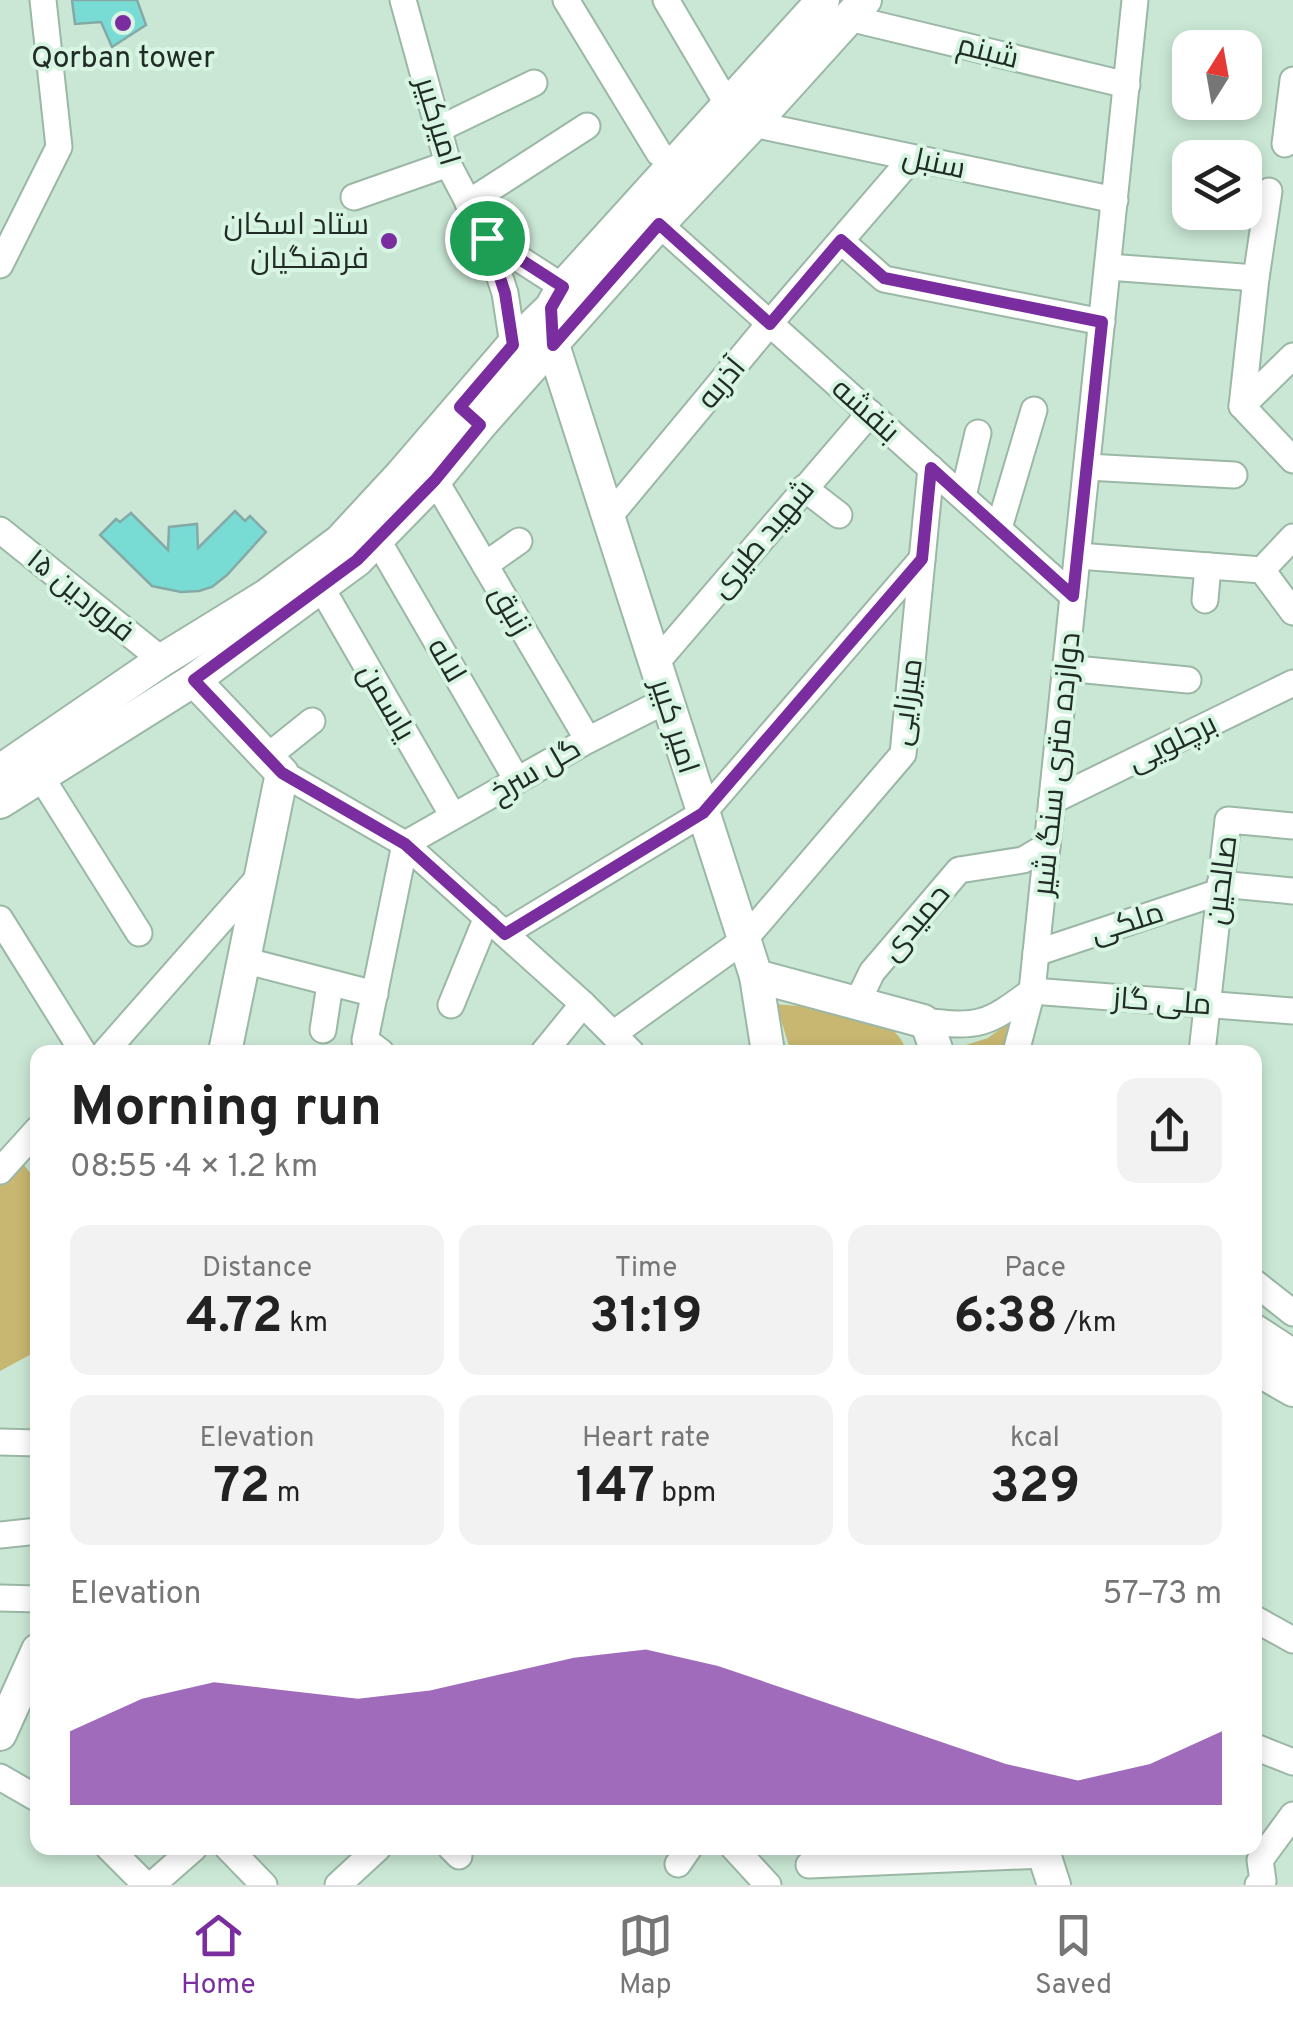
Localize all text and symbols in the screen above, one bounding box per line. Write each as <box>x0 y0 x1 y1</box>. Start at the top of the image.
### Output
marker: Qorban tower <box>112 12 134 34</box>
street label: شبنم <box>953 28 1022 79</box>
north arrow <box>1172 30 1262 120</box>
map controls <box>1172 30 1262 230</box>
place label: Qorban tower <box>31 41 215 78</box>
street label: امیرکبیر <box>404 71 467 170</box>
street label: سنبل <box>899 140 968 189</box>
button: layers <box>1172 140 1262 230</box>
pin <box>445 196 530 281</box>
place label: ستاد اسکان فرهنگیان <box>224 208 369 279</box>
icon: arrive <box>460 211 515 266</box>
marker: ستاد اسکان فرهنگیان <box>378 230 400 252</box>
street label: آذربه <box>691 351 755 418</box>
street label: بنفشه <box>823 372 906 452</box>
street label: شهید طیری <box>704 473 824 606</box>
street label: ۱۵ فروردین <box>18 542 141 651</box>
street label: زنبق <box>480 580 538 643</box>
street label: دوازده متری سنگ شیر <box>1026 631 1091 900</box>
street label: لاله <box>418 633 472 690</box>
street label: میرزایی <box>884 656 933 748</box>
street label: یاسمن <box>348 658 422 748</box>
street label: امیر کبیر <box>639 673 705 779</box>
street label: برچلویی <box>1122 707 1224 782</box>
street label: گل سرخ <box>484 731 588 813</box>
street label: صالحین <box>1200 834 1247 927</box>
street label: حمیدی <box>874 878 960 969</box>
street label: ملکی <box>1087 895 1169 954</box>
street label: ملی گاز <box>1109 981 1213 1025</box>
text: Morning run <box>70 1075 382 1145</box>
button: share <box>1117 1078 1222 1183</box>
text: 08:55 · 4 × 1.2 km <box>70 1148 318 1188</box>
text: Distance <box>202 1251 312 1287</box>
text: Time <box>615 1251 677 1287</box>
text: Pace <box>1004 1251 1066 1287</box>
text: 4.72 <box>186 1287 283 1350</box>
text: 31:19 <box>590 1287 702 1350</box>
text: 6:38 <box>953 1287 1058 1350</box>
text: km <box>283 1306 328 1342</box>
text: /km <box>1058 1306 1117 1342</box>
text: Elevation <box>199 1421 315 1457</box>
text: Heart rate <box>582 1421 710 1457</box>
text: kcal <box>1010 1421 1060 1457</box>
text: 72 <box>214 1457 270 1520</box>
text: 147 <box>576 1457 655 1520</box>
text: 329 <box>990 1457 1080 1520</box>
text: m <box>270 1476 300 1512</box>
text: bpm <box>655 1476 716 1512</box>
text: Elevation <box>70 1575 202 1615</box>
text: 57–73 m <box>1103 1575 1222 1615</box>
tab: Home <box>181 1908 255 2004</box>
tab: Map <box>618 1908 673 2004</box>
tab: Saved <box>1035 1908 1112 2004</box>

